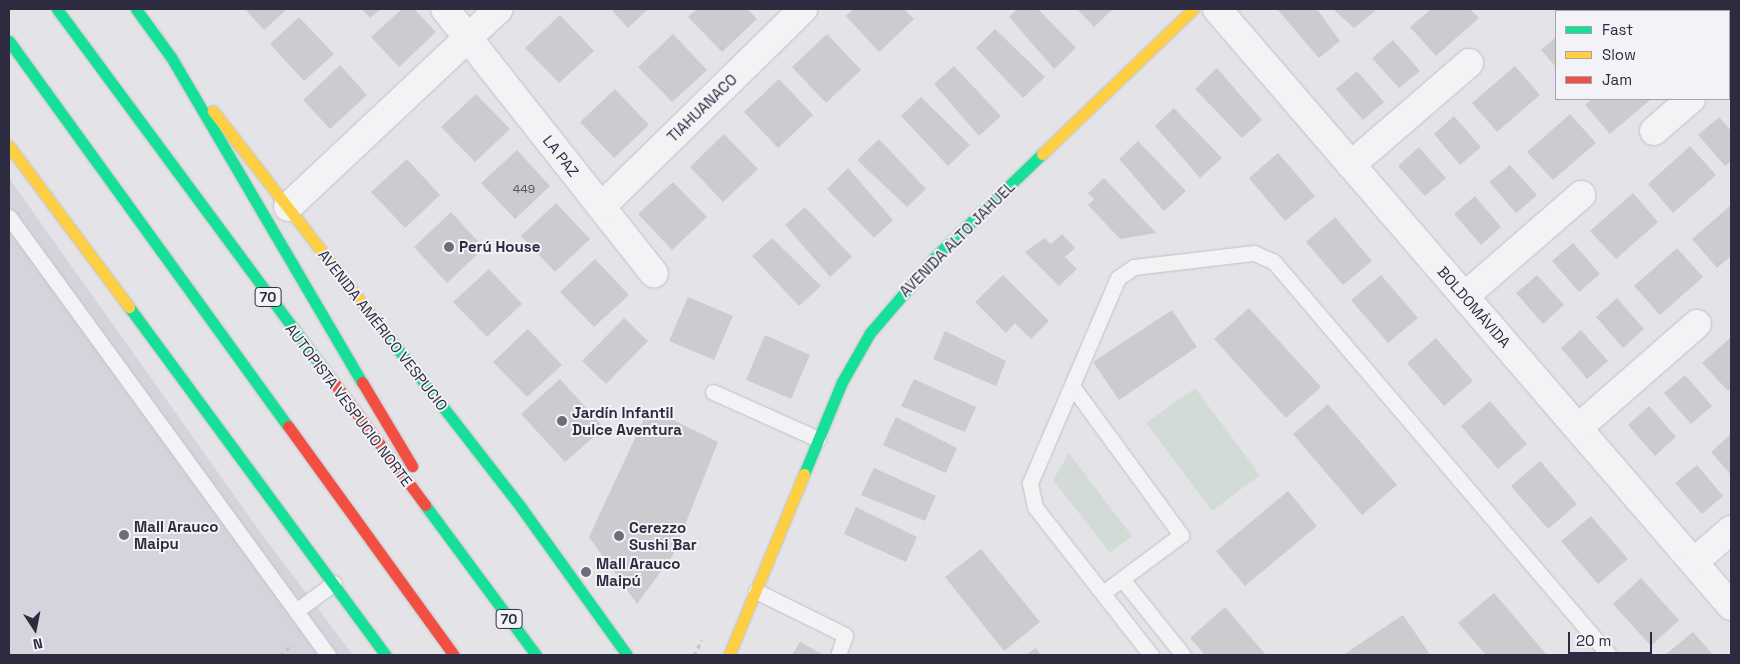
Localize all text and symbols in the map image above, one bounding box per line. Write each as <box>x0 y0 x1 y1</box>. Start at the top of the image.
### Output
legend <box>1555 10 1730 100</box>
text: Fast <box>1602 20 1633 39</box>
text: Slow <box>1602 45 1636 64</box>
street label: TIAHUANACO <box>663 70 741 146</box>
text: Jam <box>1602 70 1632 89</box>
street label: LA PAZ <box>539 132 583 180</box>
street label: AVENIDA ALTO JAHUEL <box>895 177 1019 301</box>
house number: 449 <box>513 183 535 197</box>
place label: Perú House <box>459 238 540 256</box>
marker: Perú House <box>443 241 455 253</box>
street label: AVENIDA AMÉRICO VESPUCIO <box>314 246 452 414</box>
street label: BOLDOMÁVIDA <box>1434 263 1514 351</box>
road number: 70 <box>254 286 282 308</box>
street label: AUTOPISTA VESPUCIO NORTE <box>282 320 416 490</box>
place label: Jardín Infantil Dulce Aventura <box>572 403 682 438</box>
marker: Jardín Infantil Dulce Aventura <box>556 415 568 427</box>
place label: Mall Arauco Maipu <box>134 517 219 552</box>
place label: Cerezzo Sushi Bar <box>629 518 697 553</box>
marker: Mall Arauco Maipu <box>118 529 130 541</box>
marker: Cerezzo Sushi Bar <box>613 530 625 542</box>
place label: Mall Arauco Maipú <box>596 554 681 589</box>
marker: Mall Arauco Maipú <box>580 566 592 578</box>
north arrow <box>10 604 60 654</box>
road number: 70 <box>495 608 523 630</box>
scale bar <box>1570 622 1654 654</box>
text: 20 m <box>1576 631 1611 650</box>
text: N <box>32 634 44 653</box>

